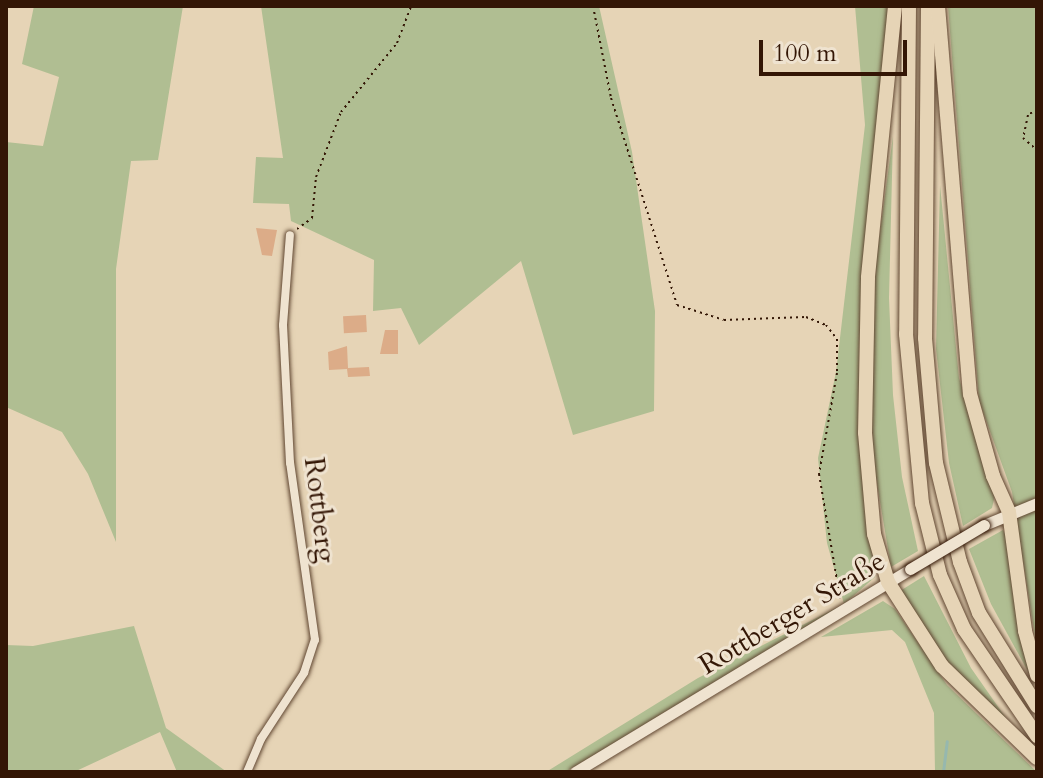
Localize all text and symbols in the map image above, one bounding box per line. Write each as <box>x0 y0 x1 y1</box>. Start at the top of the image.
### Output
scale bar <box>763 24 911 74</box>
text: 100 m <box>773 37 837 70</box>
street label: Rottberg <box>297 455 343 565</box>
street label: Rottberger Straße <box>693 544 891 682</box>

